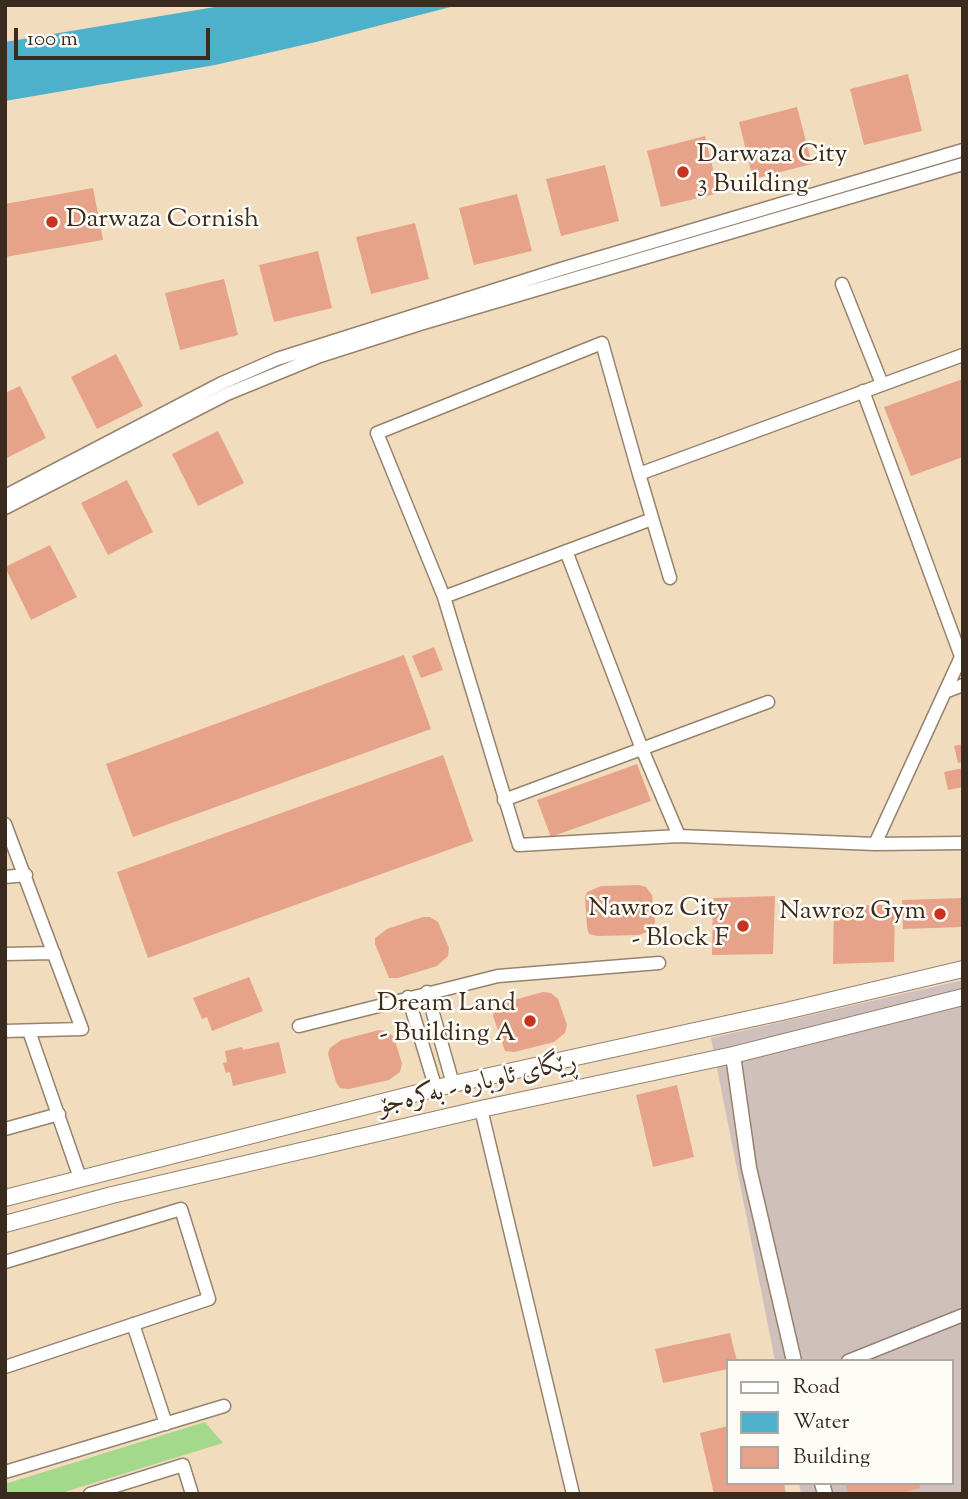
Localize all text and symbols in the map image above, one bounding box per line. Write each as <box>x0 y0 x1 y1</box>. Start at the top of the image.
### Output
scale bar <box>18 14 214 58</box>
text: 100 m <box>27 25 78 55</box>
place label: Darwaza City 3 Building <box>697 141 847 202</box>
marker: Darwaza City 3 Building <box>675 164 691 180</box>
place label: Darwaza Cornish <box>66 206 259 238</box>
marker: Darwaza Cornish <box>44 214 60 230</box>
place label: Nawroz City - Block F <box>588 895 729 956</box>
place label: Nawroz Gym <box>779 898 926 930</box>
marker: Nawroz Gym <box>932 906 948 922</box>
marker: Nawroz City - Block F <box>735 918 751 934</box>
place label: Dream Land - Building A <box>377 990 516 1052</box>
marker: Dream Land - Building A <box>522 1013 538 1029</box>
street label: ڕێگای ئاوبارە - بەکرەجۆ <box>376 1048 580 1124</box>
legend <box>726 1359 954 1485</box>
text: Road <box>793 1373 840 1403</box>
text: Water <box>793 1408 849 1438</box>
text: Building <box>793 1443 870 1473</box>

